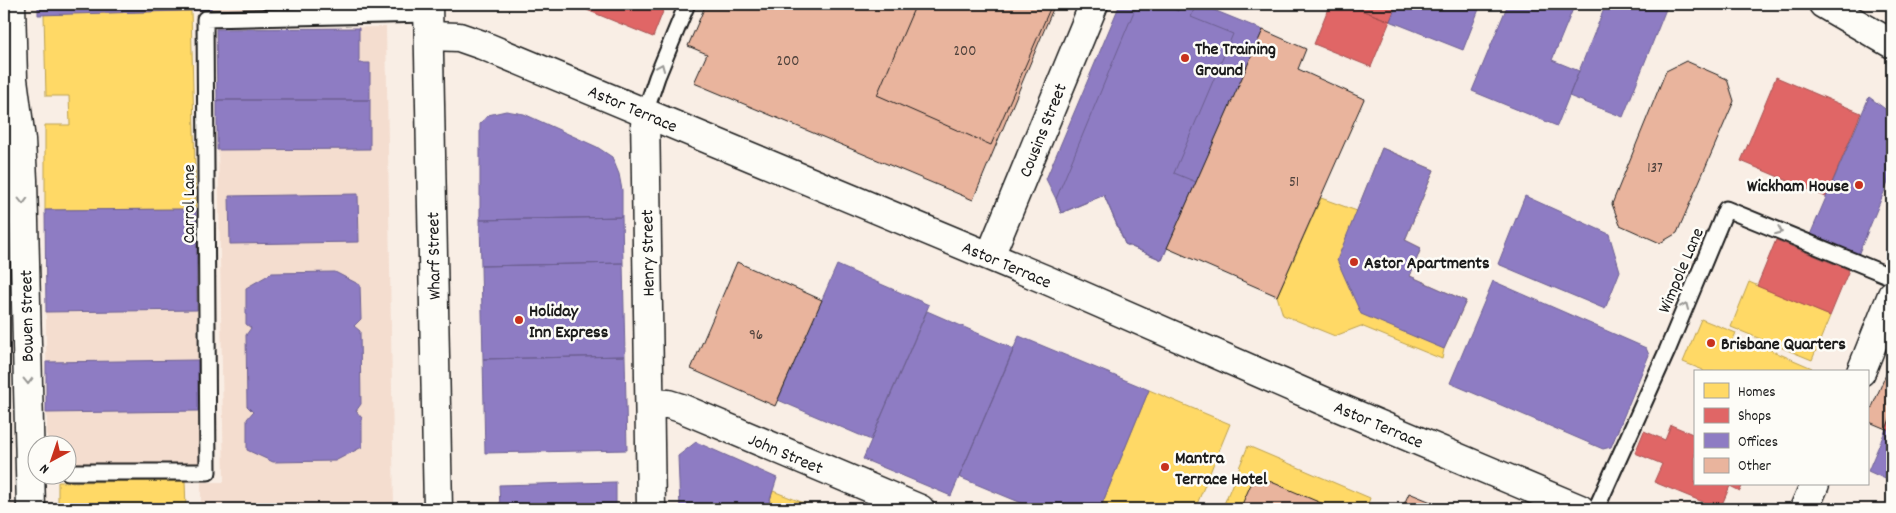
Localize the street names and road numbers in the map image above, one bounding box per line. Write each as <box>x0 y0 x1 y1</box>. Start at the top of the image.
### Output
street label: Astor Terrace <box>583 80 681 140</box>
street label: Cousins Street <box>1014 80 1075 182</box>
street label: Carrol Lane <box>178 164 203 244</box>
street label: Henry Street <box>636 209 663 297</box>
street label: Wharf Street <box>422 211 449 300</box>
street label: Wimpole Lane <box>1653 224 1712 318</box>
street label: Astor Terrace <box>957 236 1055 296</box>
street label: Bowen Street <box>15 269 42 362</box>
street label: Astor Terrace <box>1329 396 1427 456</box>
street label: John Street <box>744 428 827 482</box>

